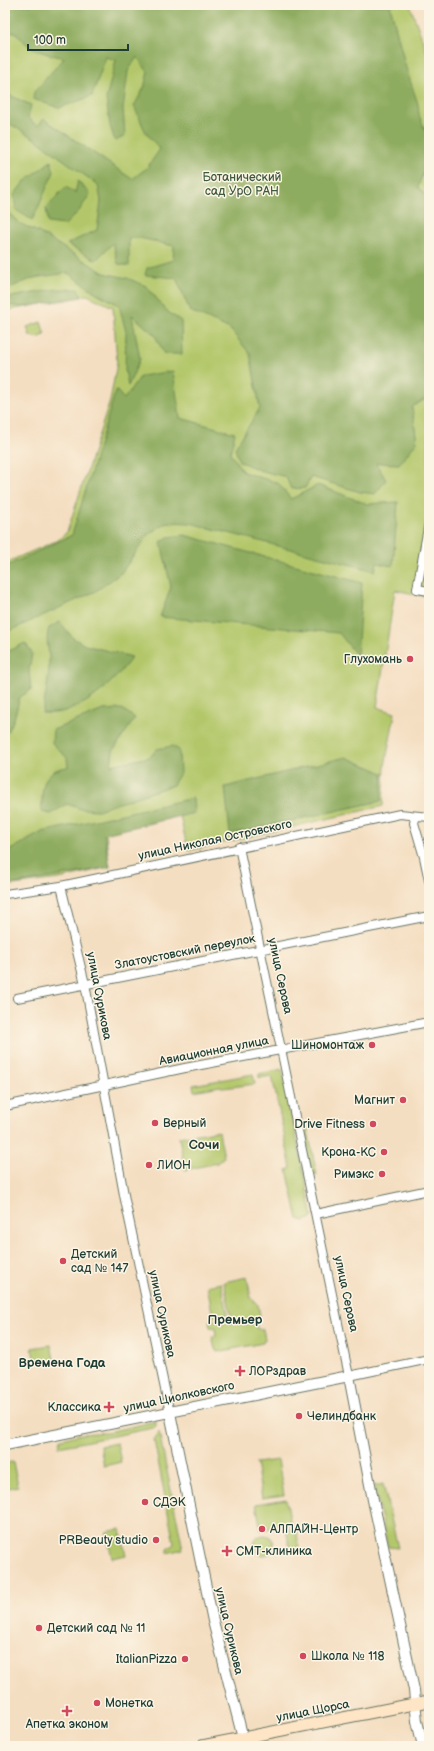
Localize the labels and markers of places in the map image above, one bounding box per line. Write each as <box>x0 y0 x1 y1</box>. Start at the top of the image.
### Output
place label: Глухомань <box>344 652 402 667</box>
marker: Глухомань <box>405 654 415 664</box>
place label: Шиномонтаж <box>291 1038 365 1053</box>
marker: Шиномонтаж <box>367 1040 377 1050</box>
place label: Магнит <box>354 1093 395 1108</box>
marker: Магнит <box>398 1095 408 1105</box>
place label: Верный <box>163 1116 206 1131</box>
place label: Drive Fitness <box>294 1117 365 1132</box>
marker: Верный <box>150 1118 160 1128</box>
marker: Drive Fitness <box>368 1119 378 1129</box>
place label: Крона-КС <box>321 1145 376 1160</box>
marker: Крона-КС <box>379 1147 389 1157</box>
place label: ЛИОН <box>156 1158 191 1173</box>
marker: ЛИОН <box>144 1160 154 1170</box>
place label: Римэкс <box>334 1167 374 1182</box>
marker: Римэкс <box>377 1169 387 1179</box>
place label: Детский сад № 147 <box>71 1247 129 1276</box>
marker: Детский сад № 147 <box>58 1256 68 1266</box>
place label: ЛОРздрав <box>248 1364 307 1379</box>
marker: ЛОРздрав <box>234 1365 246 1377</box>
place label: Классика <box>48 1400 101 1415</box>
marker: Классика <box>104 1402 114 1412</box>
place label: Челиндбанк <box>307 1409 377 1424</box>
marker: Челиндбанк <box>294 1411 304 1421</box>
place label: СДЭК <box>153 1495 186 1510</box>
marker: СДЭК <box>140 1497 150 1507</box>
place label: АЛПАЙН-Центр <box>269 1522 359 1537</box>
marker: АЛПАЙН-Центр <box>257 1524 267 1534</box>
place label: PRBeauty studio <box>59 1533 148 1548</box>
marker: PRBeauty studio <box>151 1535 161 1545</box>
place label: СМТ-клиника <box>236 1544 312 1559</box>
marker: СМТ-клиника <box>221 1545 233 1557</box>
place label: Детский сад № 11 <box>47 1621 146 1636</box>
marker: Детский сад № 11 <box>34 1623 44 1633</box>
place label: Школа № 118 <box>311 1649 385 1664</box>
marker: Школа № 118 <box>298 1651 308 1661</box>
place label: ItalianPizza <box>116 1652 177 1667</box>
marker: ItalianPizza <box>180 1654 190 1664</box>
place label: Монетка <box>105 1696 154 1711</box>
marker: Монетка <box>92 1698 102 1708</box>
marker: Апетка эконом <box>62 1706 72 1716</box>
place label: Апетка эконом <box>25 1717 108 1732</box>

